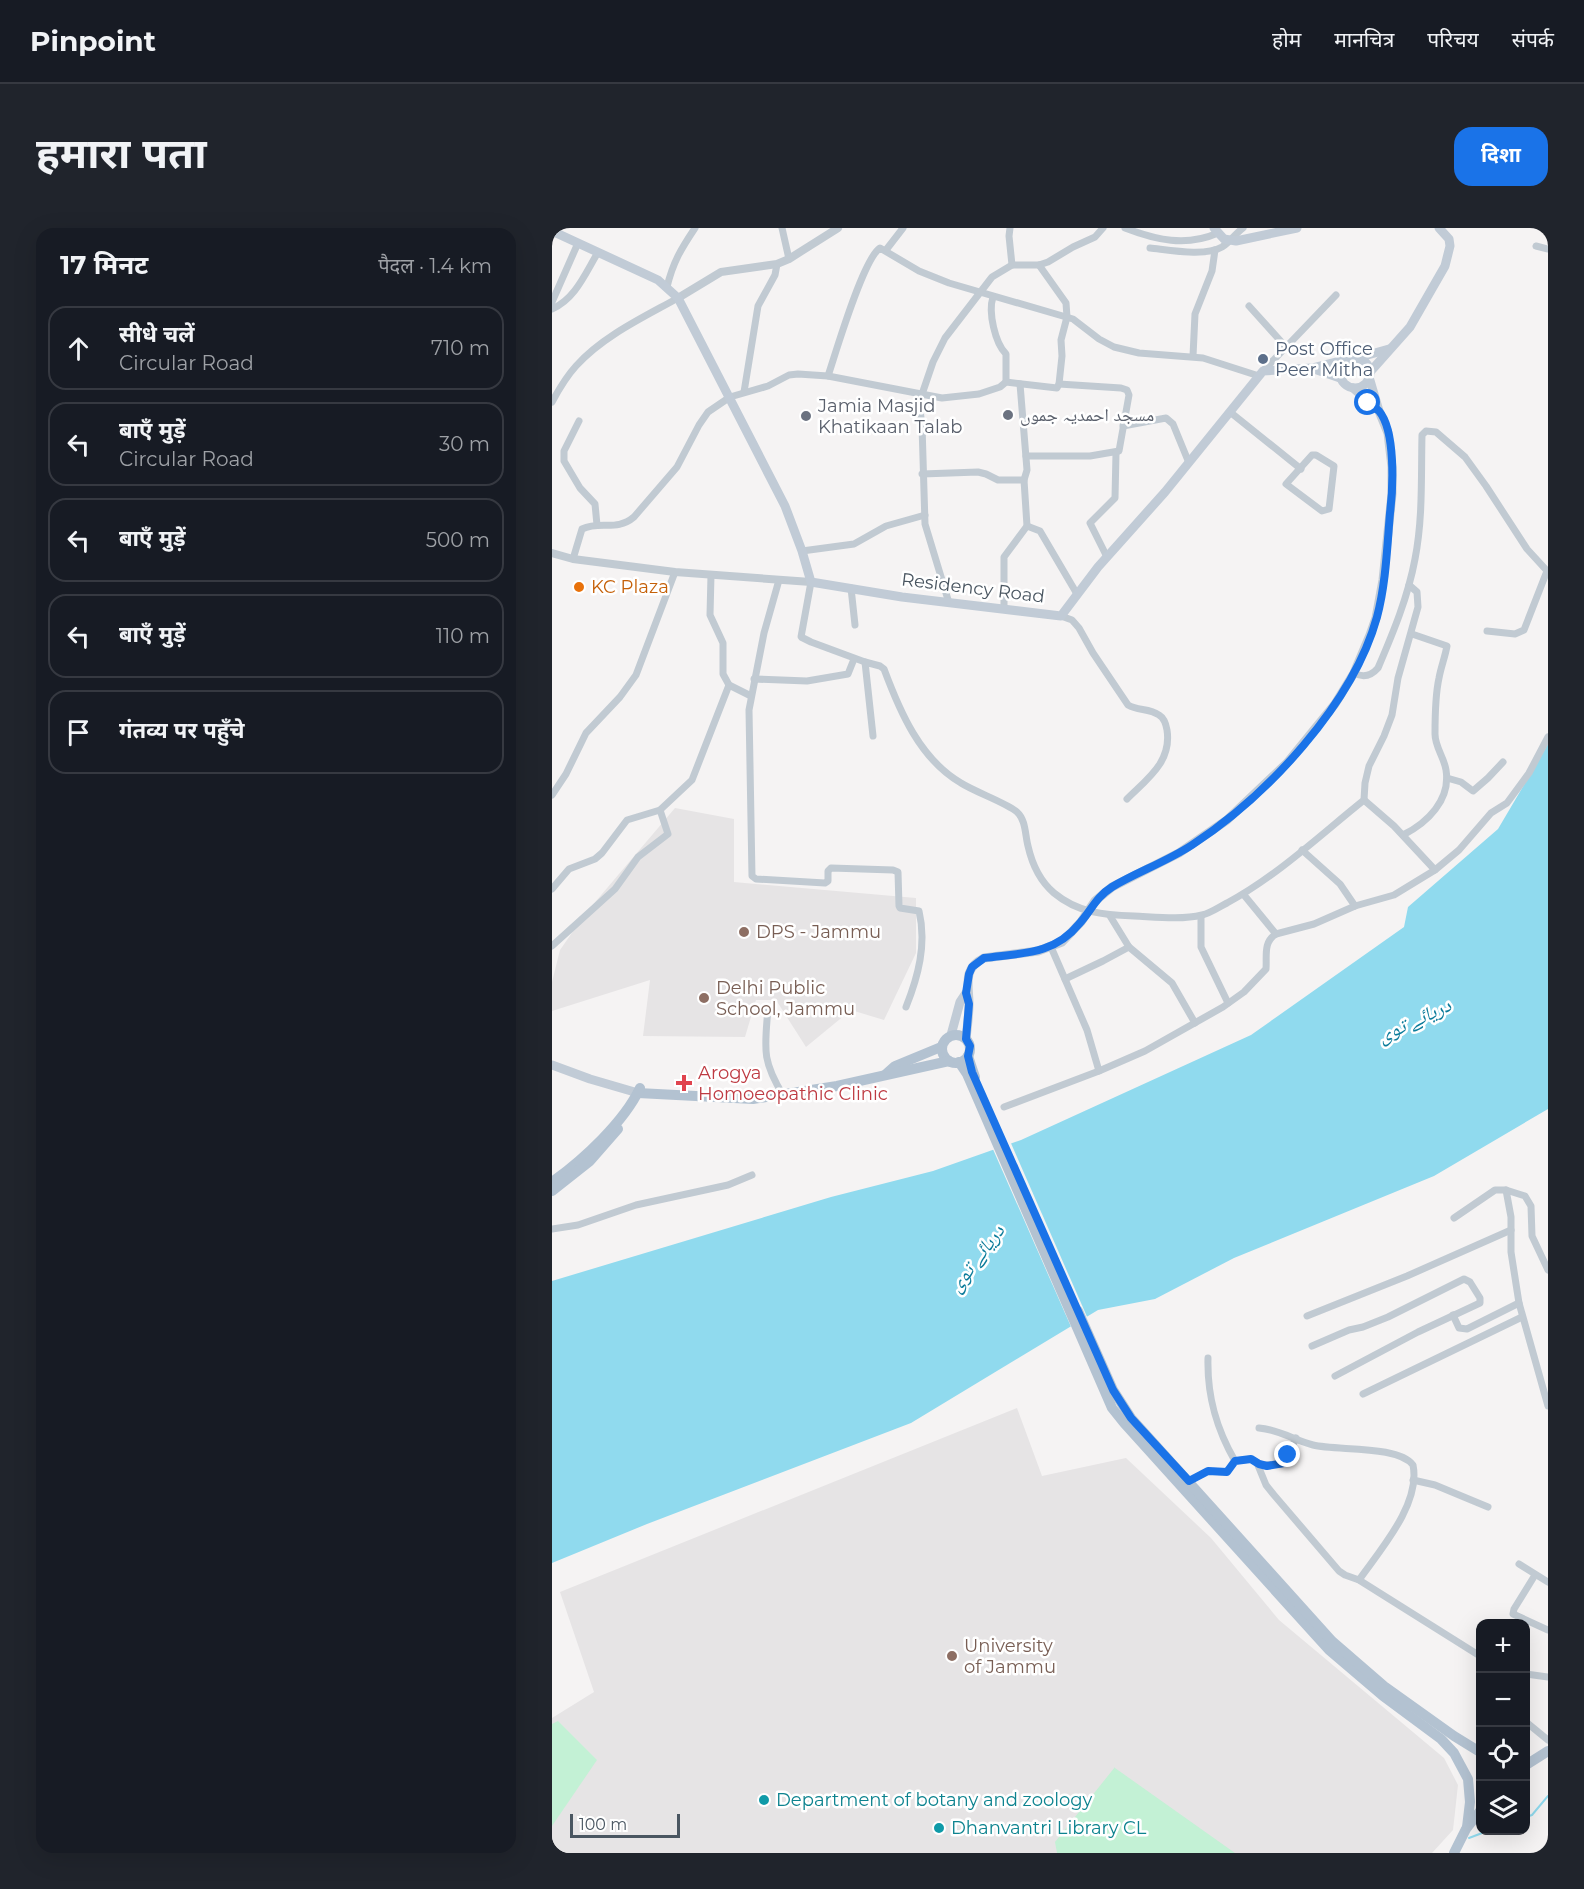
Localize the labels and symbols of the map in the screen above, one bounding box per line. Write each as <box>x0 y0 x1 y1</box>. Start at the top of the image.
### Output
place label: Post Office Peer Mitha <box>1275 338 1373 381</box>
marker: Post Office Peer Mitha <box>1256 352 1270 366</box>
route start <box>1354 389 1380 415</box>
place label: Jamia Masjid Khatikaan Talab <box>817 395 963 438</box>
place label: مسجد احمدیہ جموں <box>1020 404 1154 426</box>
marker: مسجد احمدیہ جموں <box>1001 408 1015 422</box>
marker: Jamia Masjid Khatikaan Talab <box>799 409 813 423</box>
street label: Residency Road <box>900 568 1046 608</box>
place label: KC Plaza <box>591 576 669 598</box>
marker: KC Plaza <box>572 580 586 594</box>
place label: DPS - Jammu <box>756 921 881 943</box>
marker: DPS - Jammu <box>737 925 751 939</box>
place label: Delhi Public School, Jammu <box>716 977 855 1020</box>
marker: Delhi Public School, Jammu <box>697 991 711 1005</box>
water label: دریائے توی <box>1373 992 1456 1048</box>
place label: Arogya Homoeopathic Clinic <box>698 1062 888 1105</box>
marker: Arogya Homoeopathic Clinic <box>675 1074 693 1092</box>
water label: دریائے توی <box>943 1219 1010 1297</box>
route end <box>1274 1441 1300 1467</box>
place label: University of Jammu <box>964 1635 1056 1678</box>
marker: University of Jammu <box>945 1649 959 1663</box>
place label: Department of botany and zoology <box>776 1789 1093 1811</box>
marker: Department of botany and zoology <box>757 1793 771 1807</box>
scale bar <box>570 1811 680 1838</box>
place label: Dhanvantri Library CL <box>951 1817 1147 1839</box>
marker: Dhanvantri Library CL <box>932 1821 946 1835</box>

